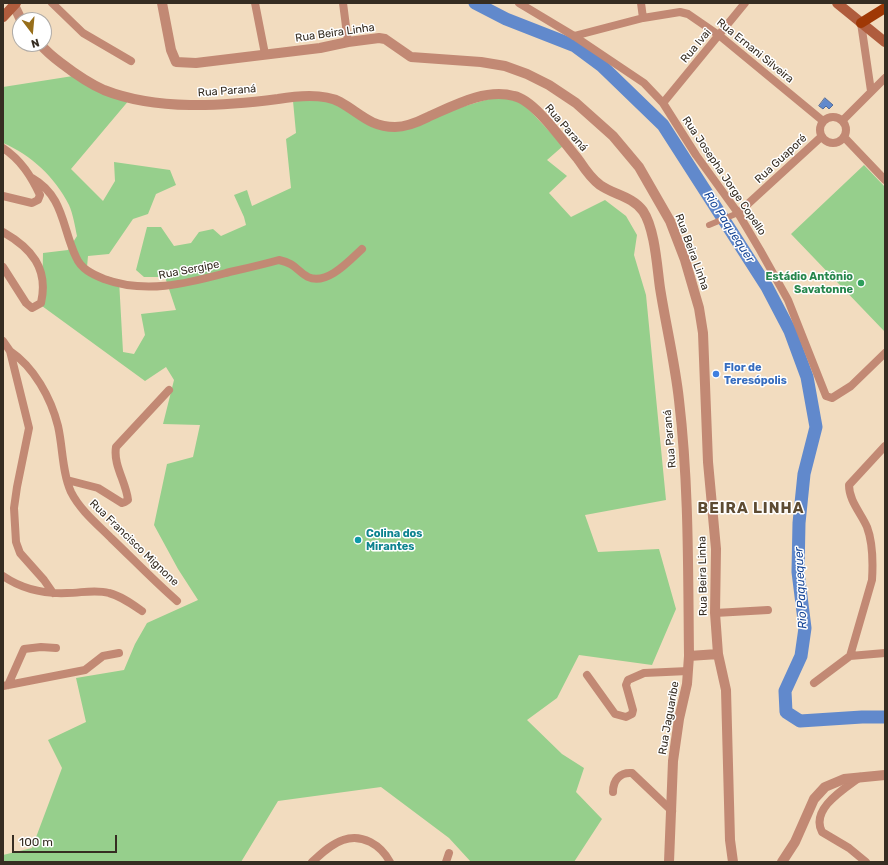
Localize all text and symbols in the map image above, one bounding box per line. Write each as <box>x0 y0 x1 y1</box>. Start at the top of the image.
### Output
north arrow <box>12 12 52 52</box>
street label: Rua Ernani Silveira <box>714 16 796 86</box>
street label: Rua Beira Linha <box>295 21 375 45</box>
street label: Rua Ivai <box>678 26 714 66</box>
text: N <box>30 36 41 50</box>
street label: Rua Paraná <box>197 82 257 100</box>
street label: Rua Paraná <box>542 102 590 154</box>
street label: Rua Josepha Jorge Copello <box>679 114 769 238</box>
street label: Rua Guaporé <box>752 132 810 186</box>
water label: Rio Paquequer <box>701 189 757 265</box>
street label: Rua Beira Linha <box>672 212 712 292</box>
street label: Rua Sergipe <box>158 258 220 282</box>
place label: Estádio Antônio Savatonne <box>765 270 853 296</box>
marker: Estádio Antônio Savatonne <box>856 278 866 288</box>
place label: Flor de Teresópolis <box>724 361 787 387</box>
marker: Flor de Teresópolis <box>711 369 721 379</box>
street label: Rua Paraná <box>661 409 679 469</box>
street label: Rua Francisco Mignone <box>87 497 181 589</box>
district label: BEIRA LINHA <box>698 500 804 518</box>
place label: Colina dos Mirantes <box>366 527 422 553</box>
marker: Colina dos Mirantes <box>353 535 363 545</box>
street label: Rua Beira Linha <box>696 536 710 616</box>
water label: Rio Paquequer <box>792 547 810 629</box>
street label: Rua Jaguaribe <box>656 680 682 756</box>
scale bar <box>14 827 119 853</box>
text: 100 m <box>19 835 53 849</box>

